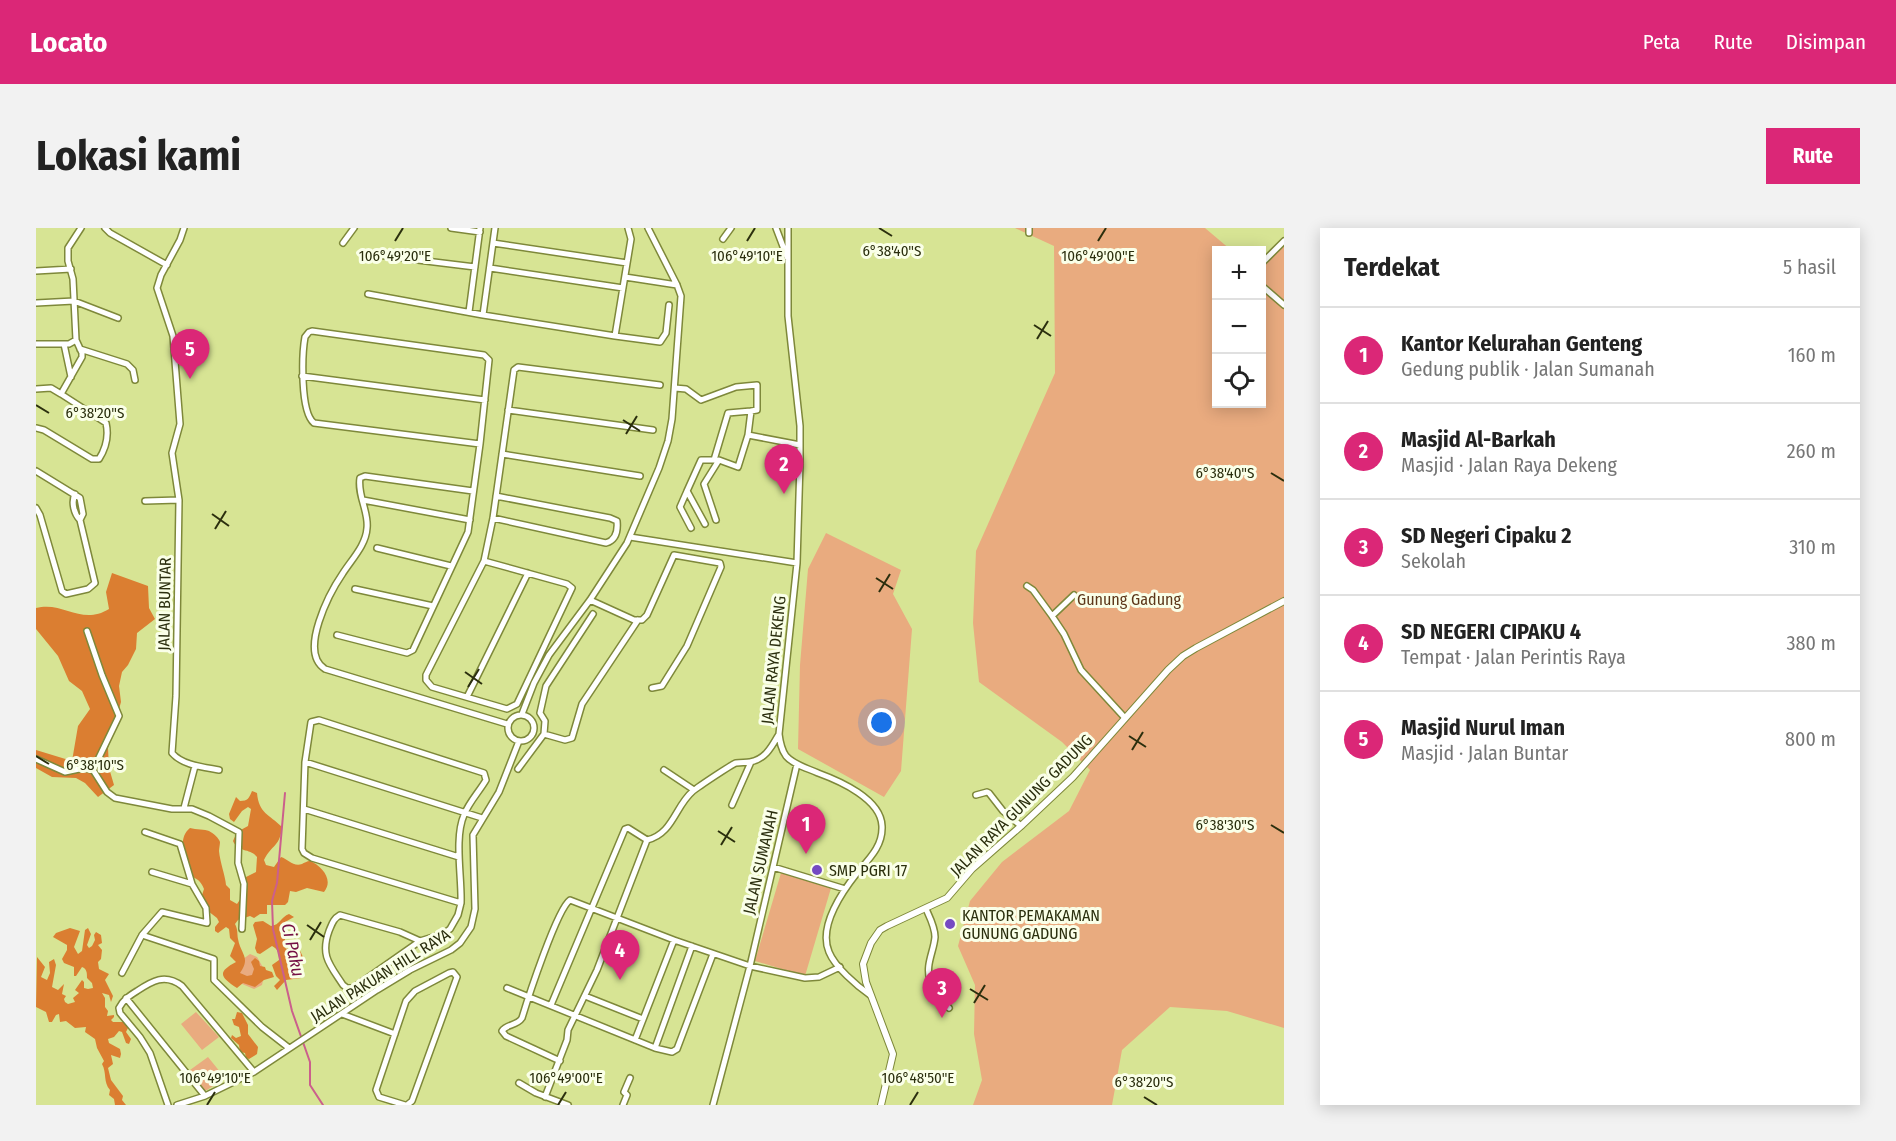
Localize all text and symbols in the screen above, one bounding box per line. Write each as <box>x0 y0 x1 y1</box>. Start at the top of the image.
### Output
text: Locato <box>30 26 108 59</box>
text: Peta <box>1643 29 1680 55</box>
text: Rute <box>1713 29 1753 55</box>
text: Disimpan <box>1786 29 1866 55</box>
button: Rute <box>1766 128 1860 184</box>
text: Lokasi kami <box>36 131 241 181</box>
text: 6°38'40"S <box>863 242 921 260</box>
map controls <box>1212 246 1266 408</box>
button: + <box>1212 246 1266 300</box>
text: 106°49'20"E <box>359 247 431 265</box>
text: 106°49'10"E <box>711 247 783 265</box>
text: 106°49'00"E <box>1061 247 1135 265</box>
text: Terdekat <box>1344 252 1440 283</box>
text: 5 hasil <box>1783 255 1836 279</box>
button: − <box>1212 300 1266 354</box>
pin: 5 <box>170 330 210 379</box>
text: Kantor Kelurahan Genteng <box>1401 330 1642 357</box>
text: 1 <box>1359 343 1368 367</box>
text: 160 m <box>1788 343 1836 367</box>
button: locate <box>1212 354 1266 408</box>
text: Gedung publik · Jalan Sumanah <box>1401 357 1655 381</box>
text: 6°38'20"S <box>66 404 124 422</box>
text: Masjid Al-Barkah <box>1401 426 1556 453</box>
text: 2 <box>1359 439 1368 463</box>
text: 260 m <box>1787 439 1836 463</box>
pin: 2 <box>764 444 804 494</box>
text: Masjid · Jalan Raya Dekeng <box>1401 453 1617 477</box>
text: 6°38'40"S <box>1196 464 1254 482</box>
text: SD Negeri Cipaku 2 <box>1401 522 1571 549</box>
text: 3 <box>1359 535 1368 559</box>
text: 310 m <box>1789 535 1836 559</box>
text: Sekolah <box>1401 549 1466 573</box>
street label: JALAN BUNTAR <box>154 557 175 651</box>
park label: Gunung Gadung <box>1077 590 1181 609</box>
street label: JALAN RAYA DEKENG <box>757 595 790 725</box>
text: SD NEGERI CIPAKU 4 <box>1401 618 1581 645</box>
text: 4 <box>1358 631 1369 655</box>
text: 380 m <box>1786 631 1836 655</box>
text: Tempat · Jalan Perintis Raya <box>1401 645 1626 669</box>
your location <box>867 708 896 737</box>
text: Masjid Nurul Iman <box>1401 714 1565 741</box>
text: 5 <box>1359 727 1368 751</box>
text: 800 m <box>1785 727 1836 751</box>
street label: JALAN RAYA GUNUNG GADUNG <box>946 730 1096 880</box>
text: Masjid · Jalan Buntar <box>1401 741 1568 765</box>
text: 6°38'10"S <box>66 756 124 774</box>
pin: 1 <box>786 804 826 854</box>
street label: JALAN SUMANAH <box>739 808 782 916</box>
text: 6°38'30"S <box>1196 816 1254 834</box>
place label: SMP PGRI 17 <box>829 861 908 880</box>
marker: SMP PGRI 17 <box>810 863 824 877</box>
place label: KANTOR PEMAKAMAN GUNUNG GADUNG <box>962 906 1100 943</box>
marker: KANTOR PEMAKAMAN GUNUNG GADUNG <box>943 917 957 931</box>
water label: Ci Paku <box>277 921 309 979</box>
street label: JALAN PAKUAN HILL RAYA <box>307 924 454 1026</box>
pin: 4 <box>600 930 640 980</box>
pin: 3 <box>922 968 962 1018</box>
text: 106°49'10"E <box>179 1069 251 1087</box>
text: 106°49'00"E <box>529 1069 603 1087</box>
text: 106°48'50"E <box>882 1069 954 1087</box>
text: 6°38'20"S <box>1115 1073 1173 1091</box>

